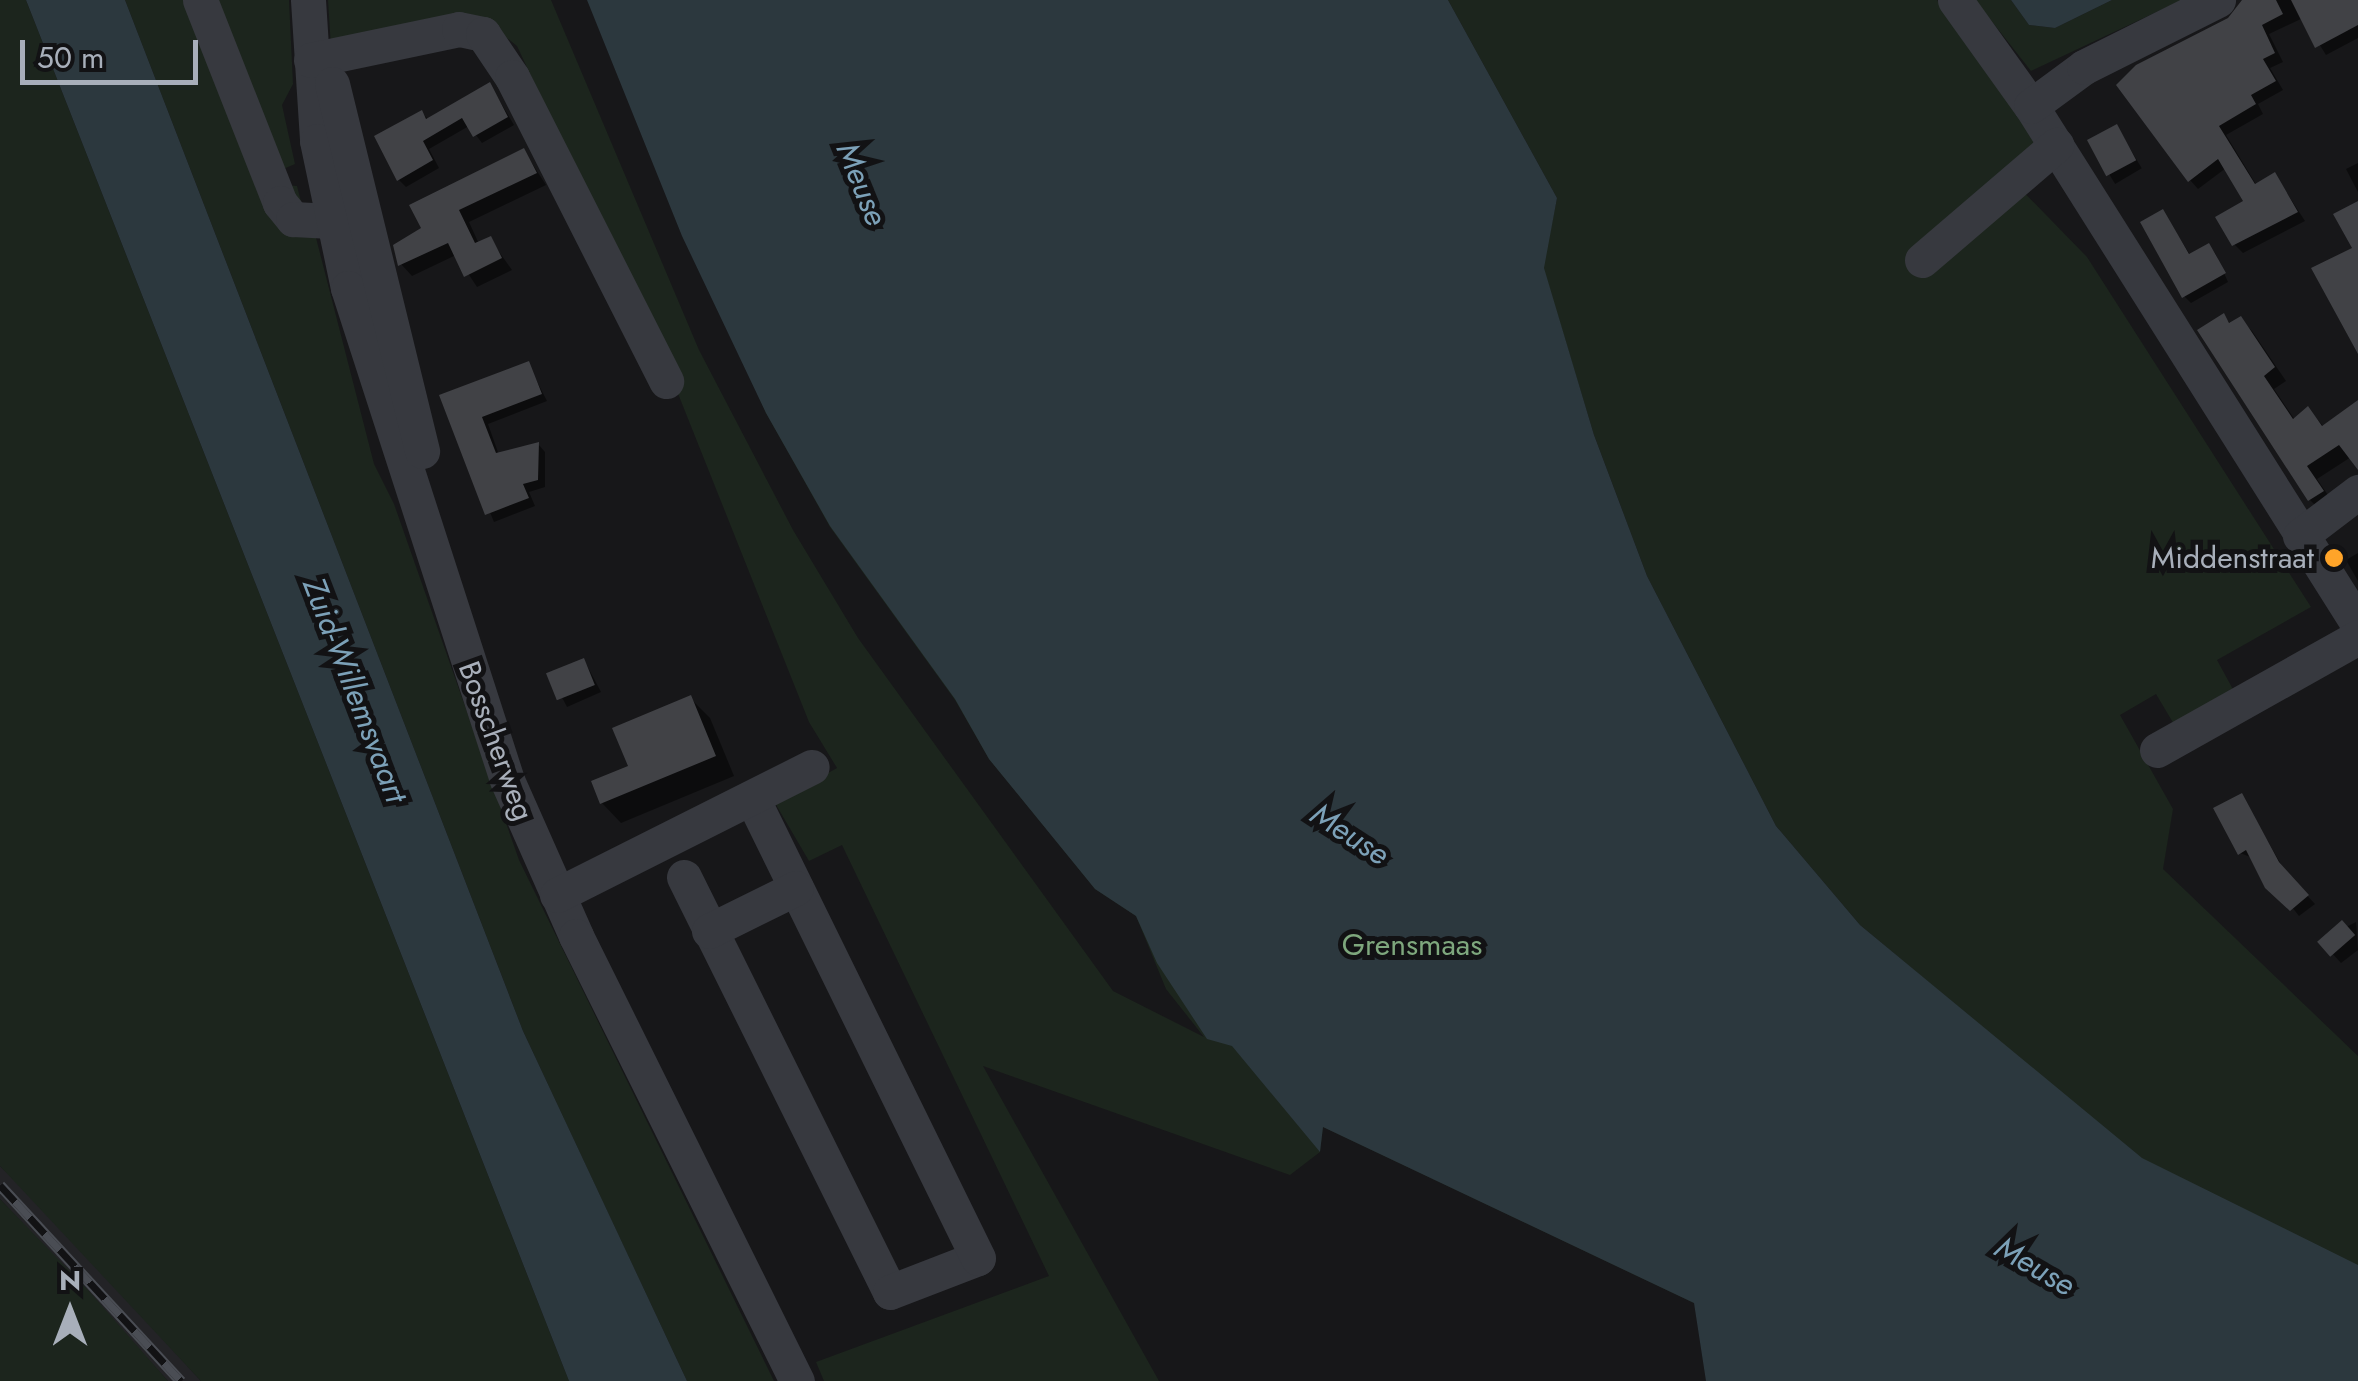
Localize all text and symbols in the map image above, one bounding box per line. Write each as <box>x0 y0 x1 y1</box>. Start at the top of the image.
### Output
scale bar <box>25 20 202 82</box>
text: 50 m <box>37 36 104 79</box>
water label: Meuse <box>828 137 896 231</box>
place label: Middenstraat <box>2151 540 2314 576</box>
marker: Middenstraat <box>2323 547 2345 569</box>
water label: Zuid-Willemsvaart <box>295 572 415 808</box>
street label: Bosscherweg <box>451 657 541 825</box>
water label: Meuse <box>1304 794 1396 874</box>
park label: Grensmaas <box>1342 927 1482 963</box>
water label: Meuse <box>1988 1228 2082 1304</box>
text: N <box>59 1260 81 1301</box>
north arrow <box>20 1261 120 1361</box>

